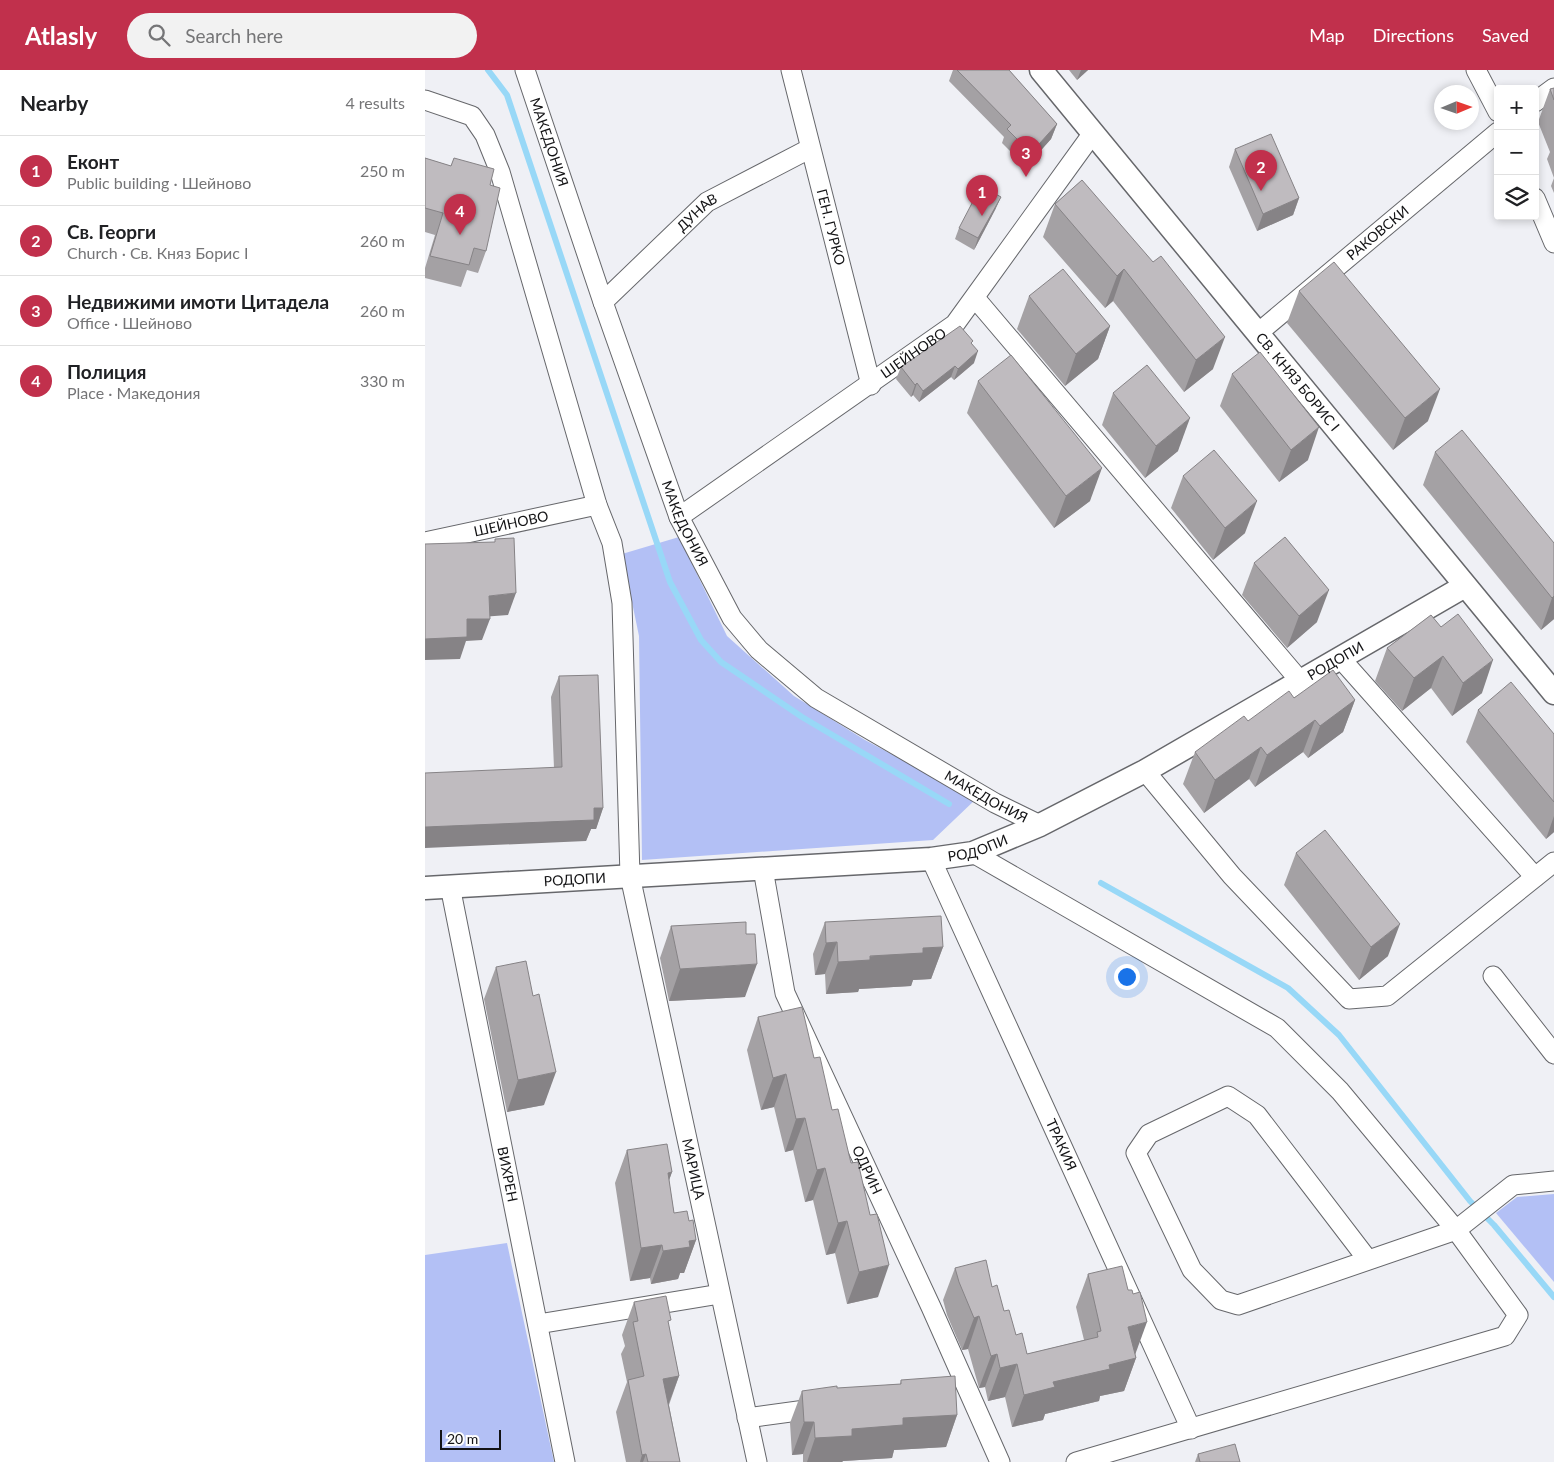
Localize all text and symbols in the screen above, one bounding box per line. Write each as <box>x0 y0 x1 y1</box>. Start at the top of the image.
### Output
search box <box>127 13 477 58</box>
text: Atlasly <box>25 21 97 50</box>
icon: search <box>145 21 173 49</box>
text: Search here <box>185 24 283 47</box>
text: Map <box>1309 24 1345 46</box>
text: Directions <box>1373 24 1454 46</box>
text: Saved <box>1482 24 1529 46</box>
north arrow <box>1434 85 1479 130</box>
map controls <box>1494 85 1539 220</box>
button: + <box>1494 85 1539 130</box>
text: Nearby <box>20 90 88 115</box>
text: 4 results <box>345 93 405 112</box>
street label: МАКЕДОНИЯ <box>527 95 573 188</box>
button: − <box>1494 130 1539 175</box>
pin: 3 <box>1010 136 1042 177</box>
text: Еконт <box>67 150 119 173</box>
pin: 2 <box>1245 150 1277 191</box>
text: 1 <box>31 161 41 180</box>
text: 250 m <box>360 161 405 180</box>
text: Public building · Шейново <box>67 173 251 192</box>
pin: 1 <box>966 175 998 216</box>
button: layers <box>1494 175 1539 220</box>
street label: ГЕН. ГУРКО <box>814 187 849 267</box>
street label: ДУНАВ <box>673 189 720 235</box>
pin: 4 <box>444 194 476 235</box>
street label: РАКОВСКИ <box>1343 202 1412 263</box>
text: Св. Георги <box>67 220 156 243</box>
text: 2 <box>31 231 41 250</box>
text: 260 m <box>360 231 405 250</box>
text: Church · Св. Княз Борис I <box>67 243 249 262</box>
text: Недвижими имоти Цитадела <box>67 290 329 313</box>
text: 3 <box>31 301 41 320</box>
text: 260 m <box>360 301 405 320</box>
text: Office · Шейново <box>67 313 192 332</box>
street label: ШЕЙНОВО <box>877 324 949 381</box>
street label: СВ. КНЯЗ БОРИС I <box>1253 329 1344 434</box>
text: Полиция <box>67 360 146 383</box>
text: 4 <box>31 371 41 390</box>
text: 330 m <box>360 371 405 390</box>
text: Place · Македония <box>67 383 200 402</box>
street label: МАКЕДОНИЯ <box>659 478 712 569</box>
street label: ШЕЙНОВО <box>472 507 550 539</box>
street label: РОДОПИ <box>1304 637 1366 683</box>
street label: МАКЕДОНИЯ <box>942 766 1031 826</box>
street label: РОДОПИ <box>947 830 1010 865</box>
street label: РОДОПИ <box>543 869 606 889</box>
your location <box>1114 964 1140 990</box>
street label: ТРАКИЯ <box>1043 1116 1081 1173</box>
street label: МАРИЦА <box>679 1137 709 1201</box>
street label: ОДРИН <box>849 1143 886 1197</box>
street label: ВИХРЕН <box>494 1145 522 1203</box>
scale bar <box>440 1427 501 1450</box>
text: 20 m <box>447 1430 478 1447</box>

